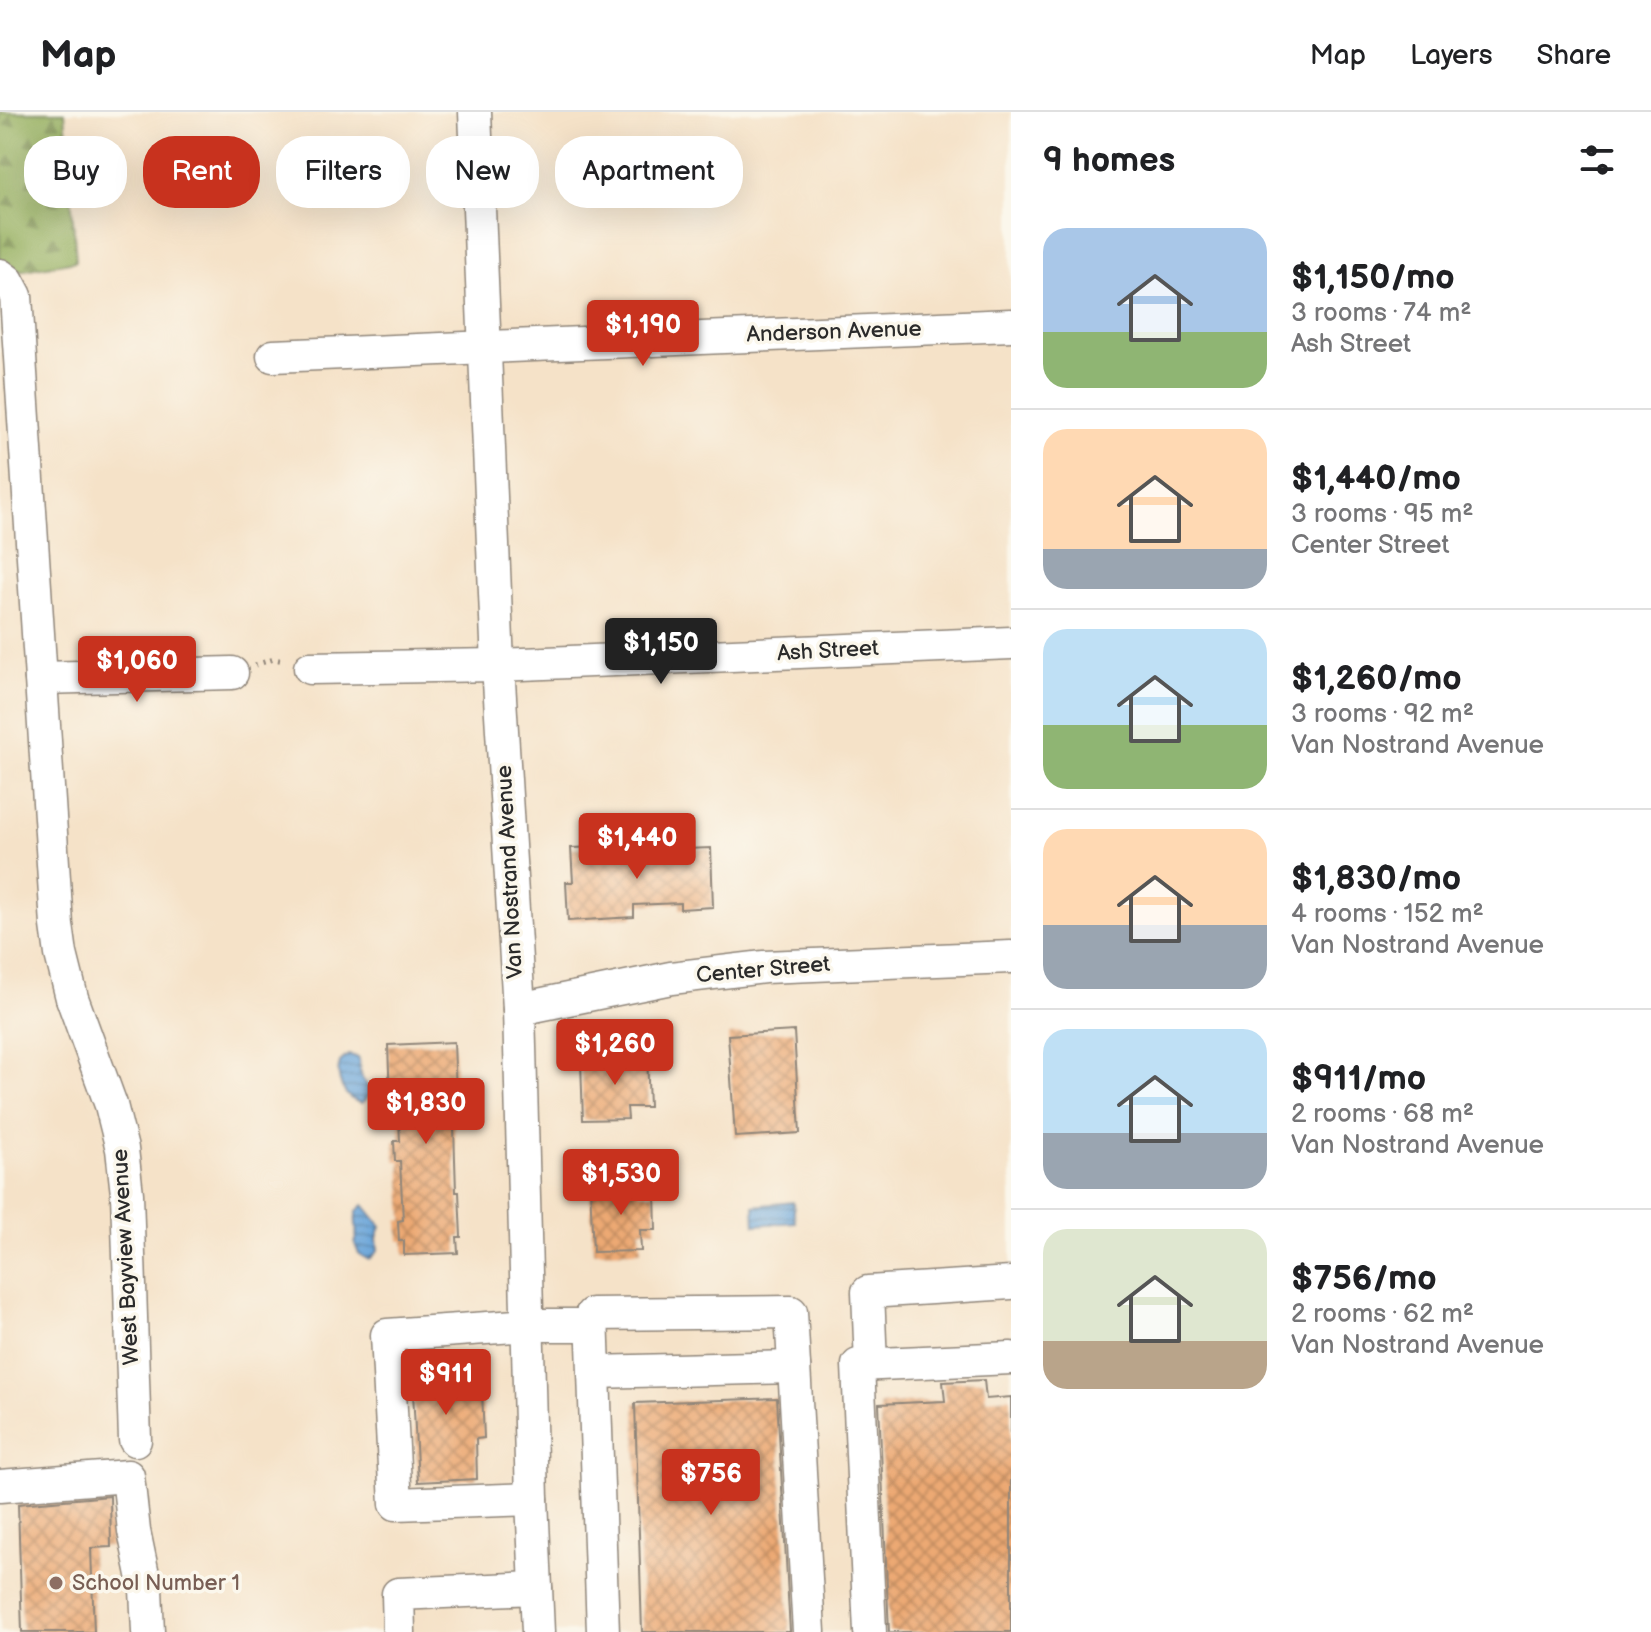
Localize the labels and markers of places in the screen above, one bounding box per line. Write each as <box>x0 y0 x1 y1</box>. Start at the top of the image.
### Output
pin: $1,190 <box>578 300 708 368</box>
pin: $1,150 <box>596 618 726 686</box>
pin: $1,060 <box>72 636 202 704</box>
pin: $1,440 <box>572 813 702 881</box>
pin: $1,260 <box>550 1019 680 1087</box>
pin: $1,830 <box>361 1078 491 1146</box>
pin: $1,530 <box>556 1149 686 1217</box>
pin: $911 <box>399 1349 493 1417</box>
pin: $756 <box>664 1449 758 1517</box>
place label: School Number 1 <box>72 1570 240 1597</box>
marker: School Number 1 <box>47 1574 65 1592</box>

